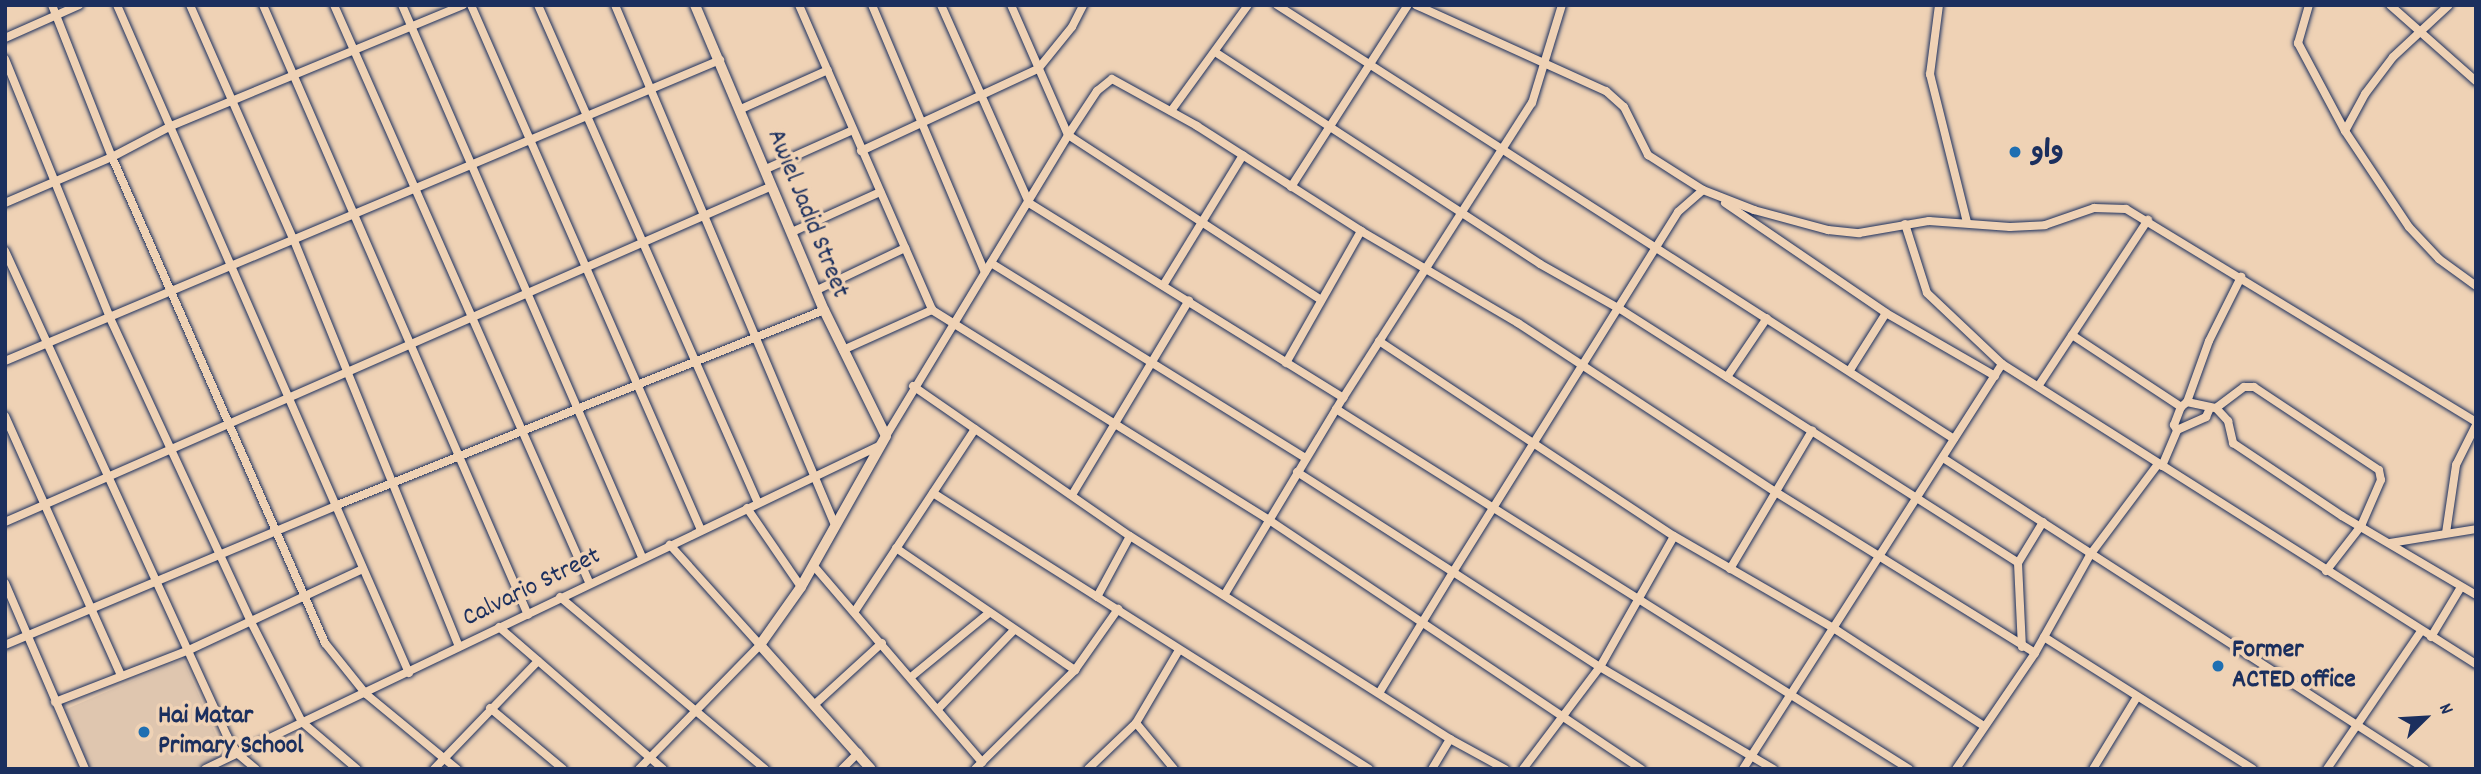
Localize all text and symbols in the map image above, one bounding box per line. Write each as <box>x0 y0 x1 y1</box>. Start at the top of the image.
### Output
street label: Awiel Jadid Street <box>759 125 855 303</box>
place label: واو <box>2031 136 2064 168</box>
marker: واو <box>2005 142 2025 162</box>
street label: Calvario Street <box>458 541 606 635</box>
place label: Former ACTED office <box>2232 635 2356 696</box>
marker: Former ACTED office <box>2210 658 2226 674</box>
north arrow <box>2390 683 2460 753</box>
text: N <box>2430 699 2459 719</box>
place label: Hai Matar Primary School <box>158 701 304 762</box>
marker: Hai Matar Primary School <box>136 724 152 740</box>

